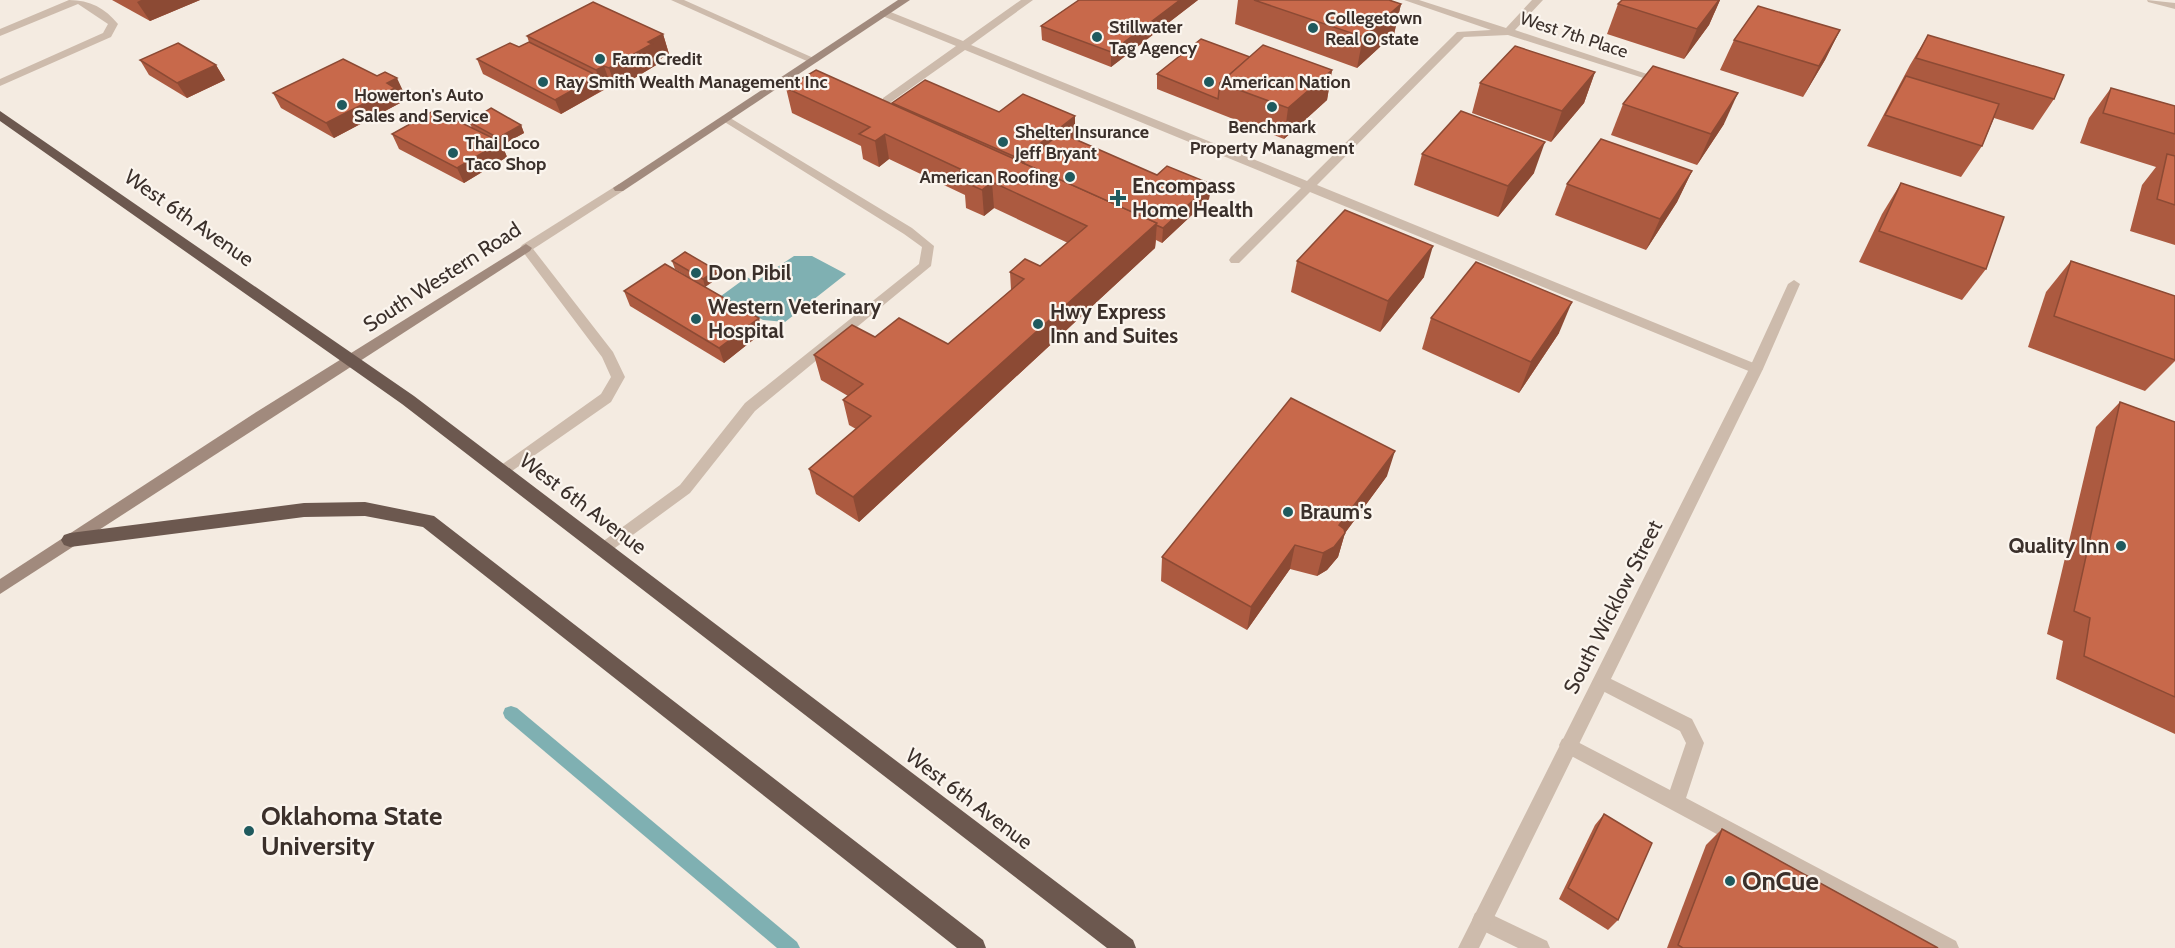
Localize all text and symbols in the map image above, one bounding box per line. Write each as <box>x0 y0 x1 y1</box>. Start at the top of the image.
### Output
place label: Collegetown Real O state <box>1325 7 1422 50</box>
street label: West 7th Place <box>1517 7 1631 63</box>
place label: Stillwater Tag Agency <box>1109 16 1197 59</box>
marker: Collegetown Real O state <box>1306 21 1320 35</box>
marker: Stillwater Tag Agency <box>1090 30 1104 44</box>
place label: Farm Credit <box>612 48 702 70</box>
marker: Farm Credit <box>593 52 607 66</box>
place label: Ray Smith Wealth Management Inc <box>555 71 828 93</box>
place label: American Nation <box>1221 71 1351 93</box>
marker: Ray Smith Wealth Management Inc <box>536 75 550 89</box>
marker: American Nation <box>1202 75 1216 89</box>
place label: Howerton's Auto Sales and Service <box>354 84 489 127</box>
marker: Howerton's Auto Sales and Service <box>335 98 349 112</box>
marker: Benchmark Property Managment <box>1265 100 1279 114</box>
place label: Benchmark Property Managment <box>1190 116 1354 159</box>
place label: Shelter Insurance Jeff Bryant <box>1014 121 1149 164</box>
place label: Thai Loco Taco Shop <box>465 132 546 175</box>
marker: Shelter Insurance Jeff Bryant <box>996 135 1010 149</box>
marker: Thai Loco Taco Shop <box>446 146 460 160</box>
street label: West 6th Avenue <box>120 164 259 272</box>
place label: American Roofing <box>919 166 1058 188</box>
marker: American Roofing <box>1063 170 1077 184</box>
place label: Encompass Home Health <box>1132 173 1253 222</box>
marker: Encompass Home Health <box>1109 189 1127 207</box>
street label: South Western Road <box>358 216 525 337</box>
place label: Don Pibil <box>708 260 792 285</box>
marker: Don Pibil <box>689 266 703 280</box>
place label: Western Veterinary Hospital <box>708 294 882 343</box>
place label: Hwy Express Inn and Suites <box>1050 299 1178 348</box>
marker: Western Veterinary Hospital <box>689 312 703 326</box>
marker: Hwy Express Inn and Suites <box>1031 317 1045 331</box>
street label: West 6th Avenue <box>515 448 652 559</box>
place label: Braum's <box>1300 499 1372 524</box>
marker: Braum's <box>1281 505 1295 519</box>
street label: South Wicklow Street <box>1558 516 1667 698</box>
place label: Quality Inn <box>2008 533 2109 558</box>
marker: Quality Inn <box>2114 539 2128 553</box>
street label: West 6th Avenue <box>901 743 1038 854</box>
place label: Oklahoma State University <box>261 800 442 862</box>
marker: Oklahoma State University <box>242 824 256 838</box>
place label: OnCue <box>1742 865 1819 897</box>
marker: OnCue <box>1723 874 1737 888</box>

